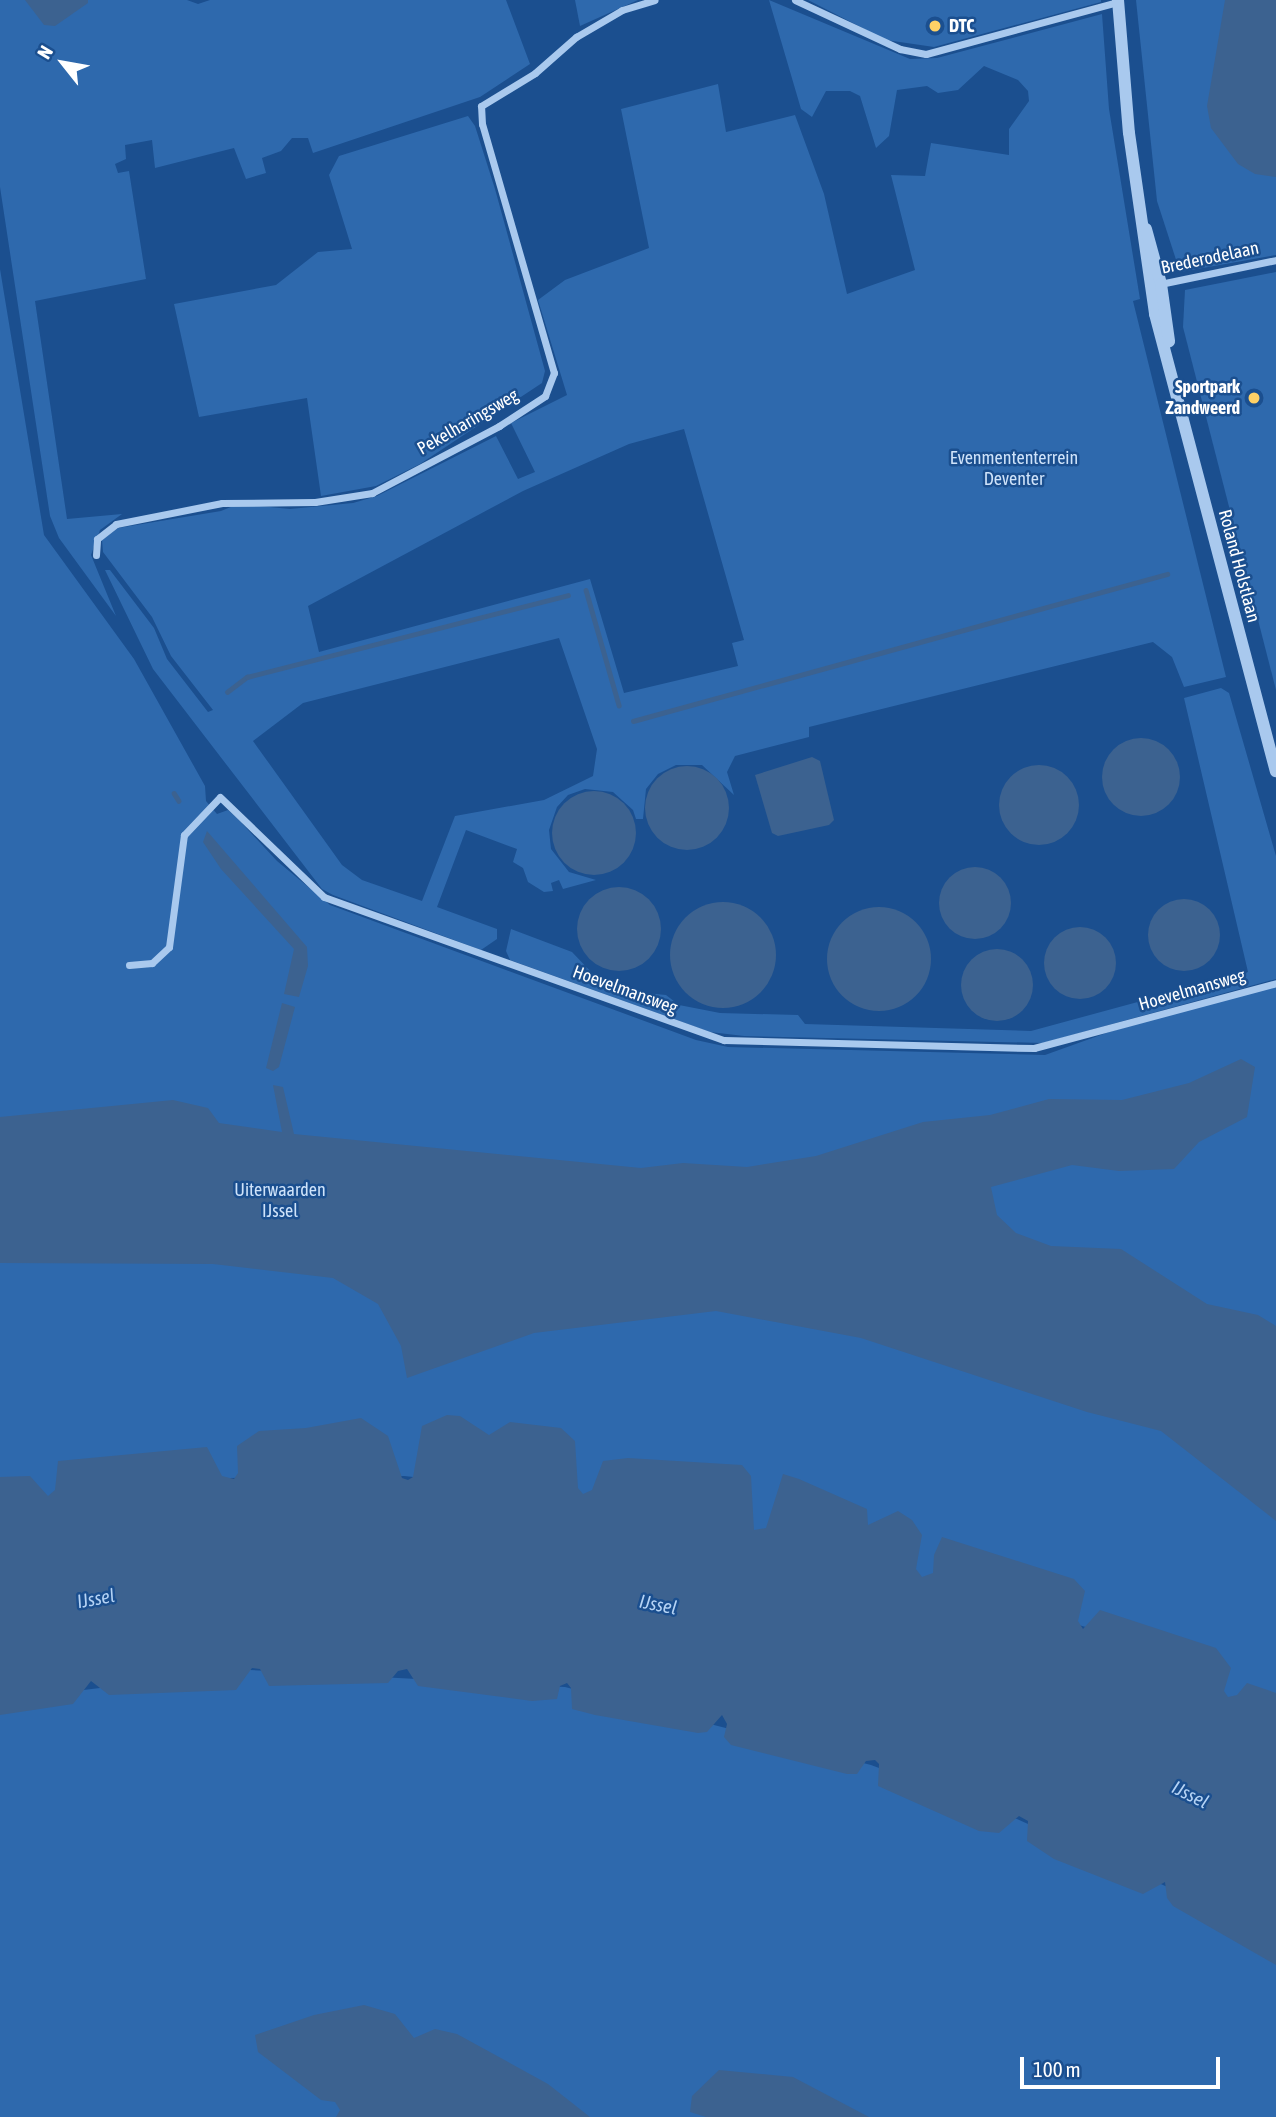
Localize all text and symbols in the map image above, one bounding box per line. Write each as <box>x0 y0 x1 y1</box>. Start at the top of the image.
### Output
place label: DTC <box>949 15 974 37</box>
marker: DTC <box>927 18 943 34</box>
north arrow <box>28 28 98 98</box>
text: N <box>33 42 57 63</box>
street label: Brederodelaan <box>1159 237 1261 279</box>
place label: Sportpark Zandweerd <box>1166 377 1240 420</box>
street label: Pekelharingsweg <box>414 384 522 460</box>
marker: Sportpark Zandweerd <box>1246 390 1262 406</box>
park label: Evenmententerrein Deventer <box>950 448 1078 490</box>
street label: Roland Holstlaan <box>1214 507 1264 625</box>
street label: Hoevelmansweg <box>570 961 680 1019</box>
street label: Hoevelmansweg <box>1136 964 1248 1016</box>
park label: Uiterwaarden IJssel <box>234 1180 326 1222</box>
water label: IJssel <box>75 1584 117 1614</box>
water label: IJssel <box>637 1590 679 1620</box>
water label: IJssel <box>1168 1776 1212 1814</box>
scale bar <box>1024 2044 1224 2088</box>
text: 100 m <box>1033 2057 1081 2081</box>

